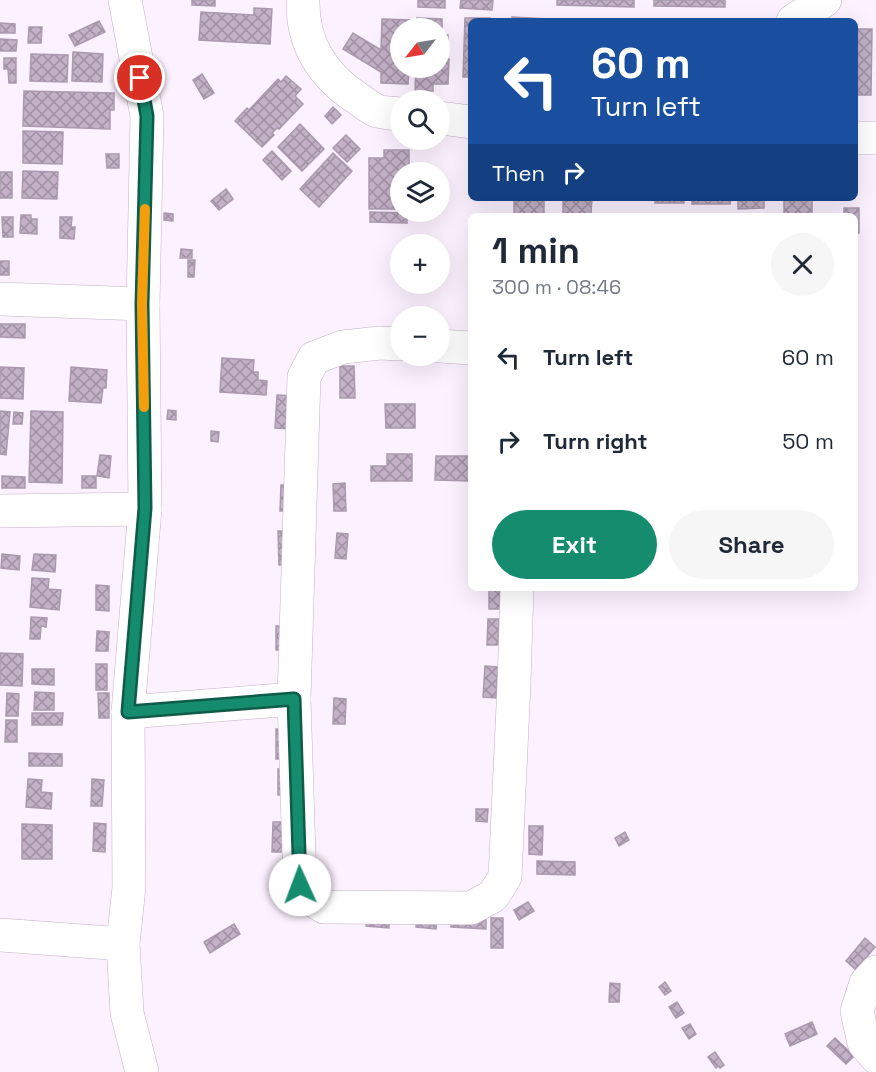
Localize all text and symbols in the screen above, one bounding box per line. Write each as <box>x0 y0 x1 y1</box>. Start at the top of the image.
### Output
north arrow <box>390 18 450 78</box>
map controls <box>390 18 450 366</box>
text: 60 m <box>591 37 691 90</box>
icon: left <box>492 42 570 120</box>
pin <box>114 52 165 103</box>
icon: arrive <box>123 61 156 94</box>
text: Turn left <box>591 89 701 124</box>
button: search <box>390 90 450 150</box>
icon: right <box>557 156 590 189</box>
text: Then <box>492 159 545 187</box>
button: layers <box>390 162 450 222</box>
text: 1 min <box>492 228 580 274</box>
button: close <box>771 233 834 296</box>
button: + <box>390 234 450 294</box>
text: 300 m · 08:46 <box>492 274 621 300</box>
button: − <box>390 306 450 366</box>
icon: left <box>492 341 525 374</box>
text: Turn left <box>543 343 633 371</box>
text: 60 m <box>782 343 834 371</box>
icon: right <box>492 425 525 458</box>
text: Turn right <box>543 427 648 455</box>
text: 50 m <box>782 427 834 455</box>
button: Exit <box>492 510 657 579</box>
button: Share <box>669 510 834 579</box>
position arrow <box>268 853 332 917</box>

